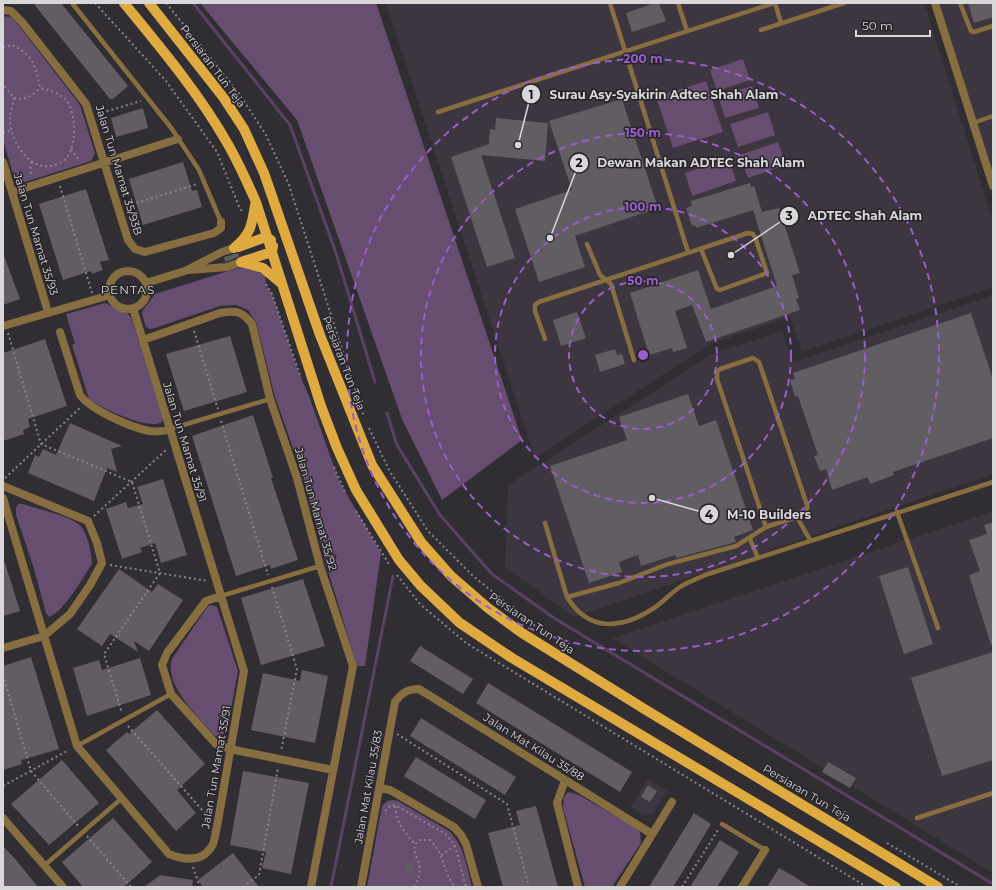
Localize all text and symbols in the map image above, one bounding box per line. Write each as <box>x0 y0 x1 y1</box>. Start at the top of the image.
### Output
scale bar <box>856 12 930 38</box>
text: 50 m <box>862 18 893 33</box>
street label: Persiaran Tun Teja <box>177 22 249 110</box>
text: 200 m <box>623 51 663 66</box>
callout: Surau Asy-Syakirin Adtec Shah Alam <box>521 82 786 106</box>
text: 1 <box>529 87 533 102</box>
text: Surau Asy-Syakirin Adtec Shah Alam <box>550 87 778 102</box>
street label: Jalan Tun Mamat 35/93B <box>92 102 145 237</box>
text: 150 m <box>625 125 661 140</box>
callout: Dewan Makan ADTEC Shah Alam <box>569 151 812 175</box>
text: 2 <box>575 155 583 170</box>
text: Dewan Makan ADTEC Shah Alam <box>597 155 805 170</box>
street label: Jalan Tun Mamat 35/93 <box>10 170 61 297</box>
text: 100 m <box>625 199 661 214</box>
callout: ADTEC Shah Alam <box>779 204 930 228</box>
text: 3 <box>784 208 793 223</box>
text: ADTEC Shah Alam <box>807 208 922 223</box>
text: 50 m <box>627 273 659 288</box>
district label: PENTAS <box>101 282 155 297</box>
street label: Persiaran Tun Teja <box>320 314 368 412</box>
centre of rings <box>636 348 650 362</box>
street label: Jalan Tun Mamat 35/91 <box>160 379 210 504</box>
street label: Jalan Tun Mamat 35/92 <box>291 445 340 572</box>
callout: M-10 Builders <box>699 502 820 526</box>
text: 4 <box>705 507 714 522</box>
text: M-10 Builders <box>727 507 812 522</box>
street label: Persiaran Tun Teja <box>487 589 577 657</box>
street label: Jalan Tun Mamat 35/91 <box>198 704 234 831</box>
street label: Jalan Mat Kilau 35/88 <box>480 710 587 784</box>
street label: Jalan Mat Kilau 35/83 <box>351 729 385 846</box>
street label: Persiaran Tun Teja <box>761 761 853 825</box>

